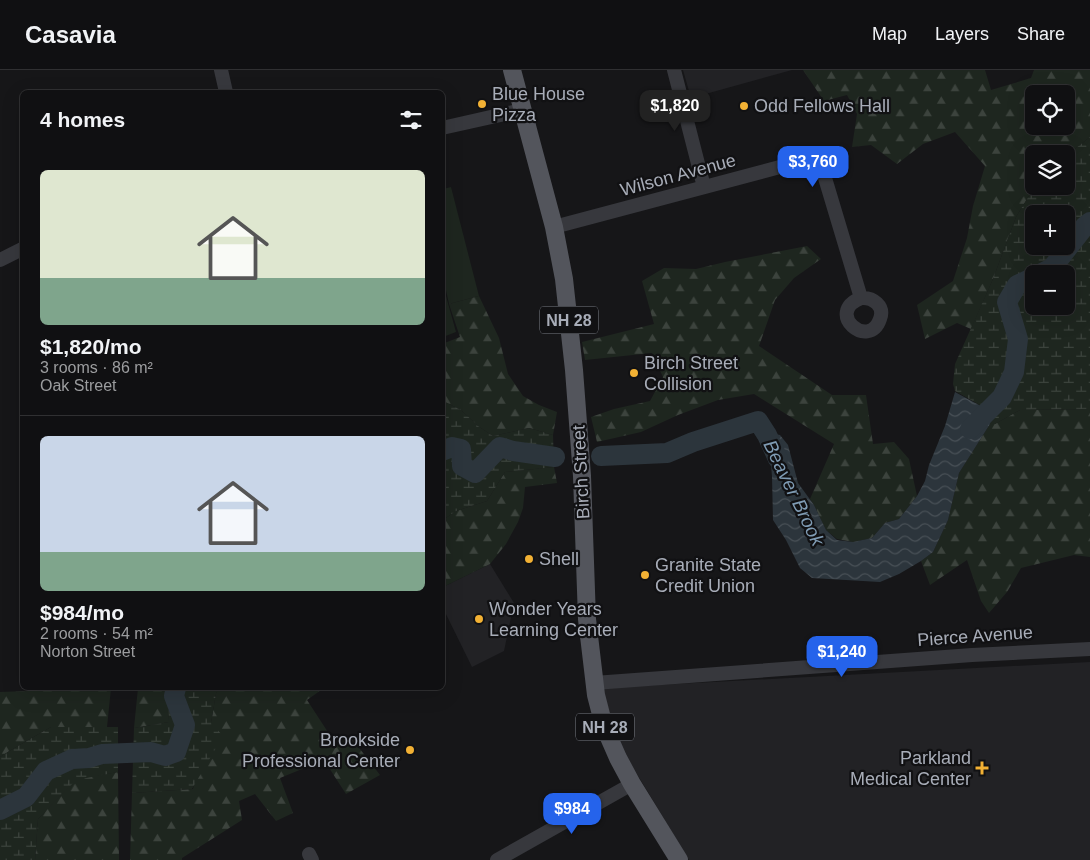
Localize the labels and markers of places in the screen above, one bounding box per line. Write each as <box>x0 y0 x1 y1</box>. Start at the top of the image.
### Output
place label: Blue House Pizza <box>492 84 585 125</box>
pin: $1,820 <box>634 90 716 132</box>
place label: Odd Fellows Hall <box>754 96 890 116</box>
marker: Blue House Pizza <box>476 98 488 110</box>
marker: Odd Fellows Hall <box>738 100 750 112</box>
pin: $3,760 <box>772 146 854 188</box>
place label: Birch Street Collision <box>644 353 738 394</box>
marker: Birch Street Collision <box>628 367 640 379</box>
place label: Shell <box>539 549 579 569</box>
marker: Shell <box>523 553 535 565</box>
place label: Granite State Credit Union <box>655 555 761 596</box>
marker: Granite State Credit Union <box>639 569 651 581</box>
place label: Wonder Years Learning Center <box>489 599 618 640</box>
marker: Wonder Years Learning Center <box>473 613 485 625</box>
pin: $1,240 <box>801 636 883 678</box>
place label: Brookside Professional Center <box>242 730 400 771</box>
marker: Brookside Professional Center <box>404 744 416 756</box>
place label: Parkland Medical Center <box>850 748 971 789</box>
marker: Parkland Medical Center <box>975 761 989 775</box>
pin: $984 <box>542 792 602 835</box>

